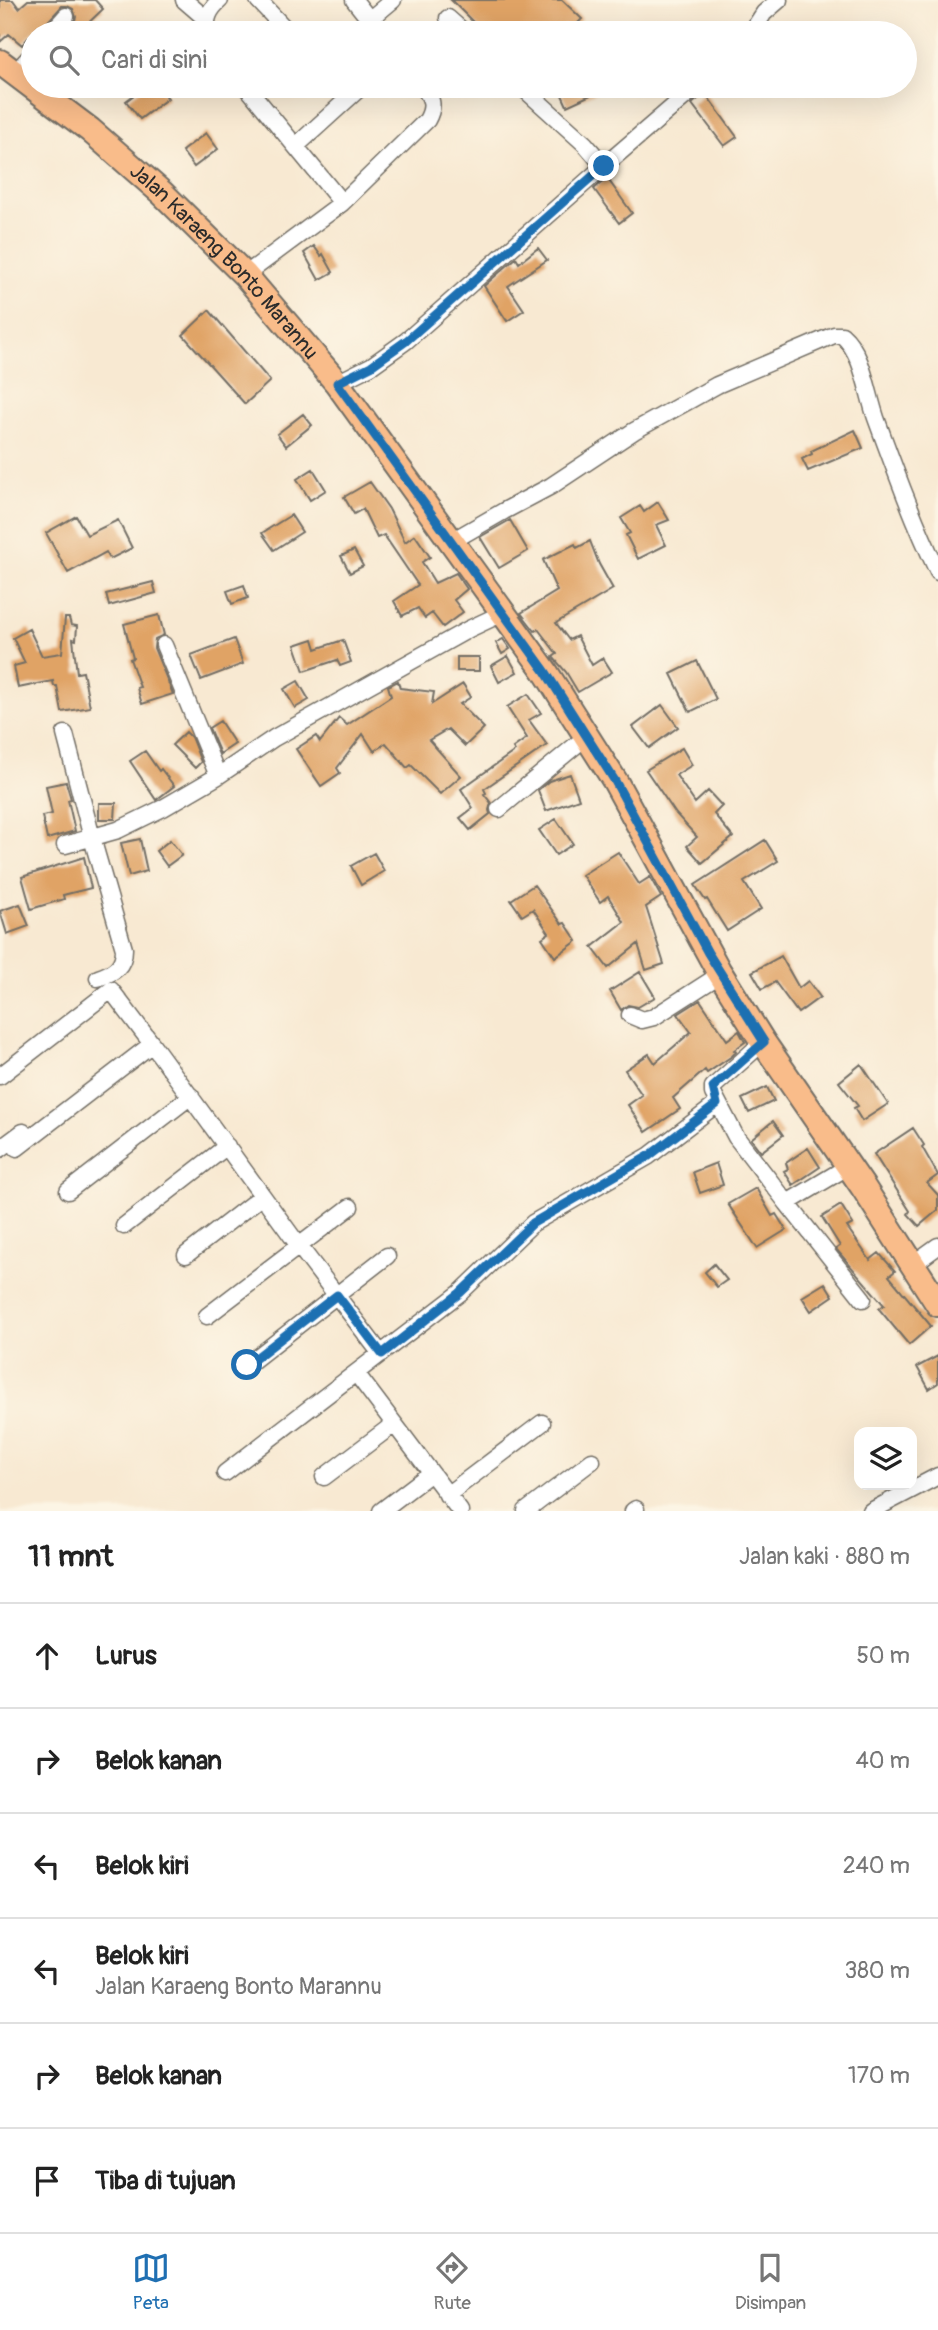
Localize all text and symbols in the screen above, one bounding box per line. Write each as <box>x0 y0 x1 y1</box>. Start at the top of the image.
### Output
search box <box>21 21 917 98</box>
icon: search <box>45 41 83 79</box>
text: Cari di sini <box>101 44 207 76</box>
route end <box>588 150 619 181</box>
street label: Jalan Karaeng Bonto Marannu <box>124 158 324 365</box>
route start <box>231 1349 262 1380</box>
map controls <box>854 1427 917 1490</box>
button: layers <box>854 1427 917 1490</box>
text: 11 mnt <box>28 1538 113 1575</box>
text: Jalan kaki · 880 m <box>739 1542 910 1571</box>
icon: ahead <box>28 1637 66 1675</box>
text: Lurus <box>95 1640 157 1672</box>
text: 50 m <box>856 1641 910 1670</box>
icon: right <box>28 1742 66 1780</box>
text: Belok kanan <box>95 1745 222 1777</box>
text: 40 m <box>856 1746 910 1775</box>
icon: left <box>28 1847 66 1885</box>
text: Belok kiri <box>95 1850 189 1882</box>
text: 240 m <box>843 1851 910 1880</box>
text: Belok kiri <box>95 1940 189 1972</box>
icon: left <box>28 1952 66 1990</box>
text: 380 m <box>844 1956 910 1985</box>
text: Jalan Karaeng Bonto Marannu <box>95 1972 382 2001</box>
icon: right <box>28 2057 66 2095</box>
text: Belok kanan <box>95 2060 222 2092</box>
text: 170 m <box>848 2061 910 2090</box>
icon: arrive <box>28 2162 66 2200</box>
text: Tiba di tujuan <box>95 2165 236 2197</box>
tab: Peta <box>132 2249 170 2315</box>
tab: Rute <box>433 2249 471 2315</box>
tab: Disimpan <box>735 2249 806 2315</box>

